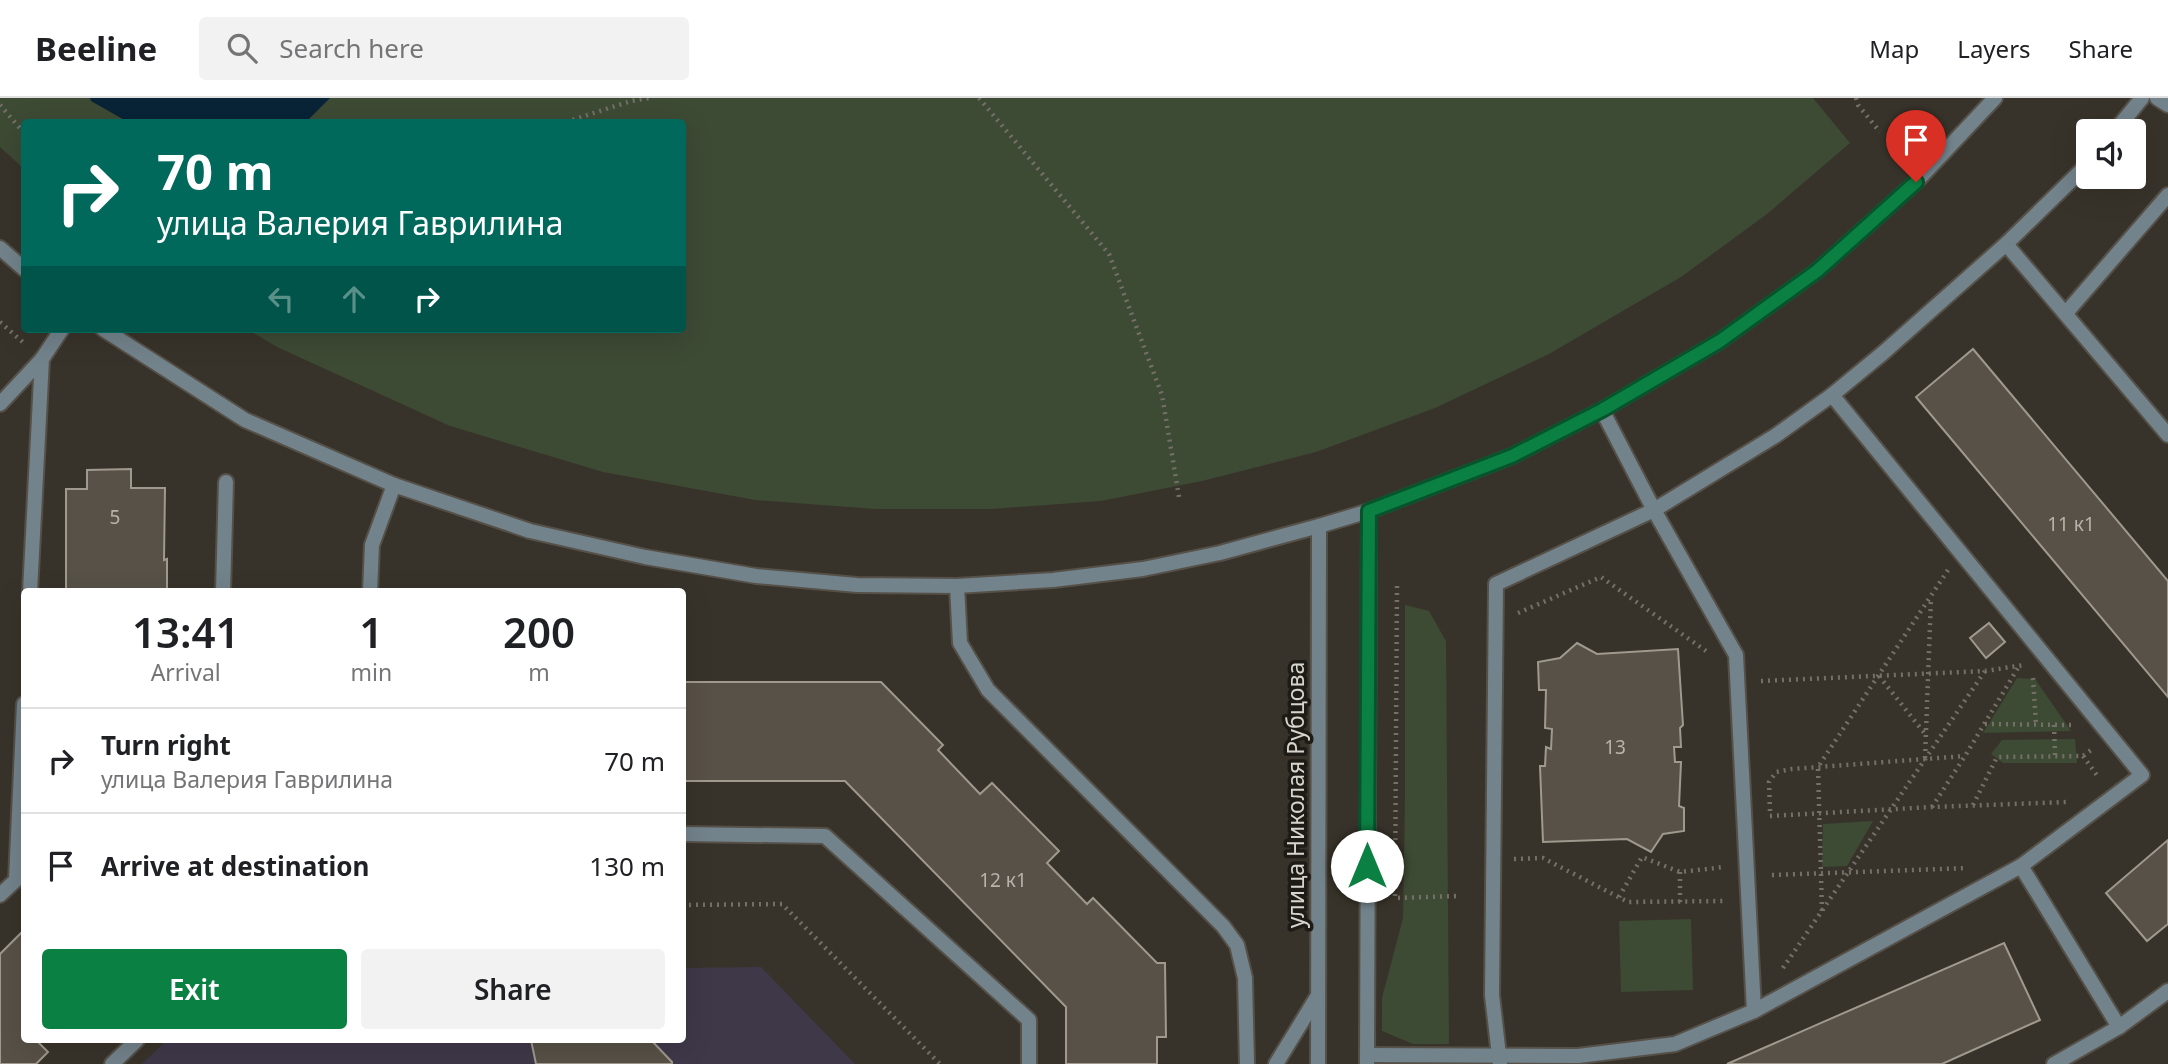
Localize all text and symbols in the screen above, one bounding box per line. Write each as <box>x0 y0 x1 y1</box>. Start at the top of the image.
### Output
search box <box>199 17 689 80</box>
text: Beeline <box>35 26 157 71</box>
icon: search <box>223 29 261 67</box>
text: Search here <box>279 30 424 66</box>
text: Map <box>1869 32 1919 65</box>
text: Layers <box>1957 32 2031 65</box>
text: Share <box>2069 32 2133 65</box>
pin <box>1886 110 1946 182</box>
map controls <box>2076 119 2146 189</box>
button: sound <box>2076 119 2146 189</box>
icon: arrive <box>1897 121 1935 159</box>
text: 70 m <box>157 138 274 204</box>
icon: right <box>42 147 133 238</box>
text: улица Валерия Гаврилина <box>157 201 563 244</box>
icon: left <box>262 280 300 318</box>
icon: ahead <box>335 280 373 318</box>
icon: right <box>408 280 446 318</box>
house number: 5 <box>110 504 120 530</box>
house number: 11 к1 <box>2047 511 2095 537</box>
text: 13:41 <box>132 603 240 660</box>
text: 1 <box>359 603 383 660</box>
text: 200 <box>503 603 575 660</box>
text: Arrival <box>151 656 221 688</box>
text: min <box>350 656 392 688</box>
text: m <box>528 656 550 688</box>
street label: улица Николая Рубцова <box>1279 662 1311 928</box>
text: Turn right <box>101 727 231 763</box>
house number: 13 <box>1604 734 1626 760</box>
icon: right <box>42 742 80 780</box>
text: 70 m <box>604 743 665 779</box>
text: улица Валерия Гаврилина <box>101 763 393 795</box>
position arrow <box>1330 829 1404 903</box>
icon: arrive <box>42 847 80 885</box>
text: Arrive at destination <box>101 848 370 884</box>
text: 130 m <box>589 848 665 884</box>
house number: 12 к1 <box>979 867 1027 893</box>
button: Exit <box>42 949 347 1029</box>
button: Share <box>361 949 665 1029</box>

